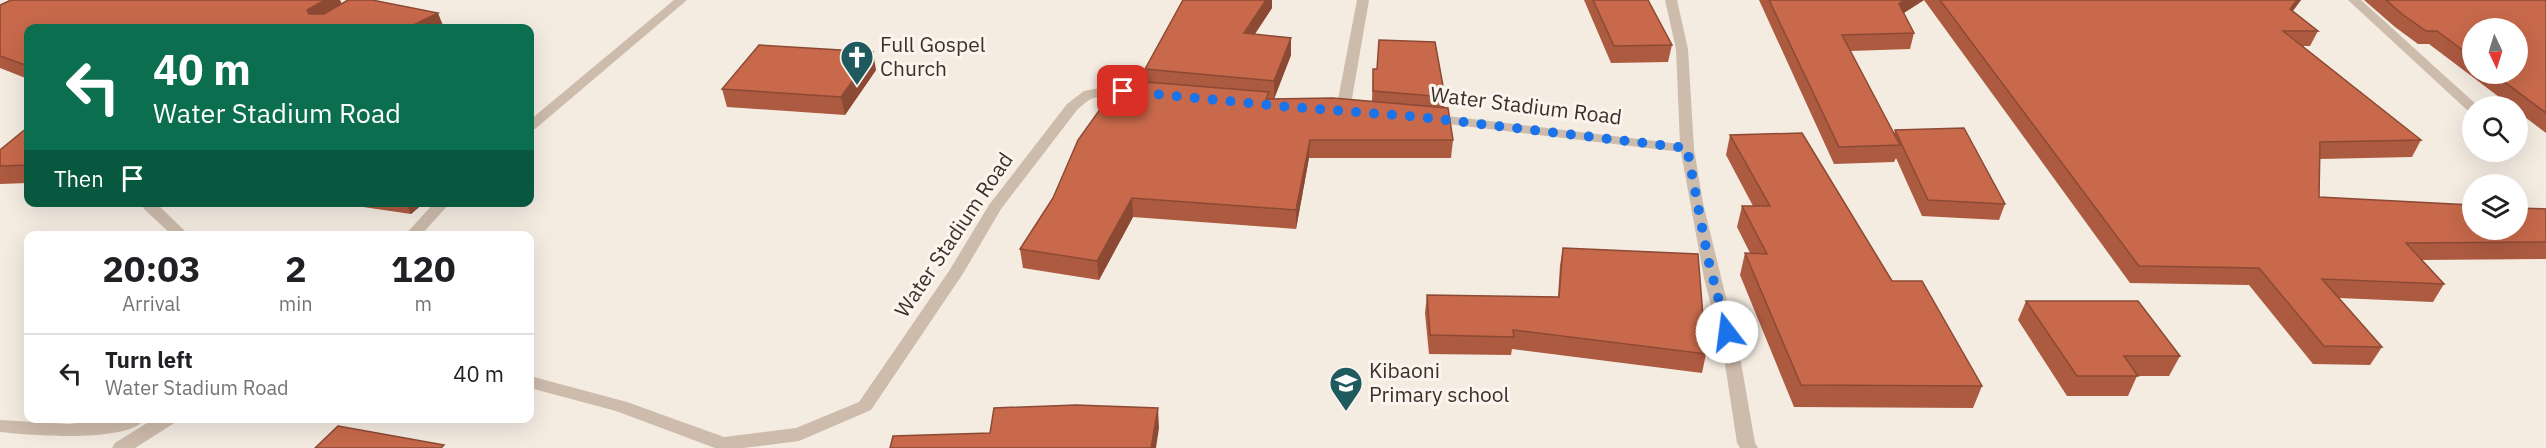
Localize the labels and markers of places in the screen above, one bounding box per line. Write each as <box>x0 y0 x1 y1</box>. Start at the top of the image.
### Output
place label: Full Gospel Church <box>880 30 986 82</box>
church icon: Full Gospel Church <box>839 39 875 86</box>
pin <box>1097 65 1148 116</box>
place label: Kibaoni Primary school <box>1369 356 1510 408</box>
school or university icon: Kibaoni Primary school <box>1328 365 1364 412</box>

